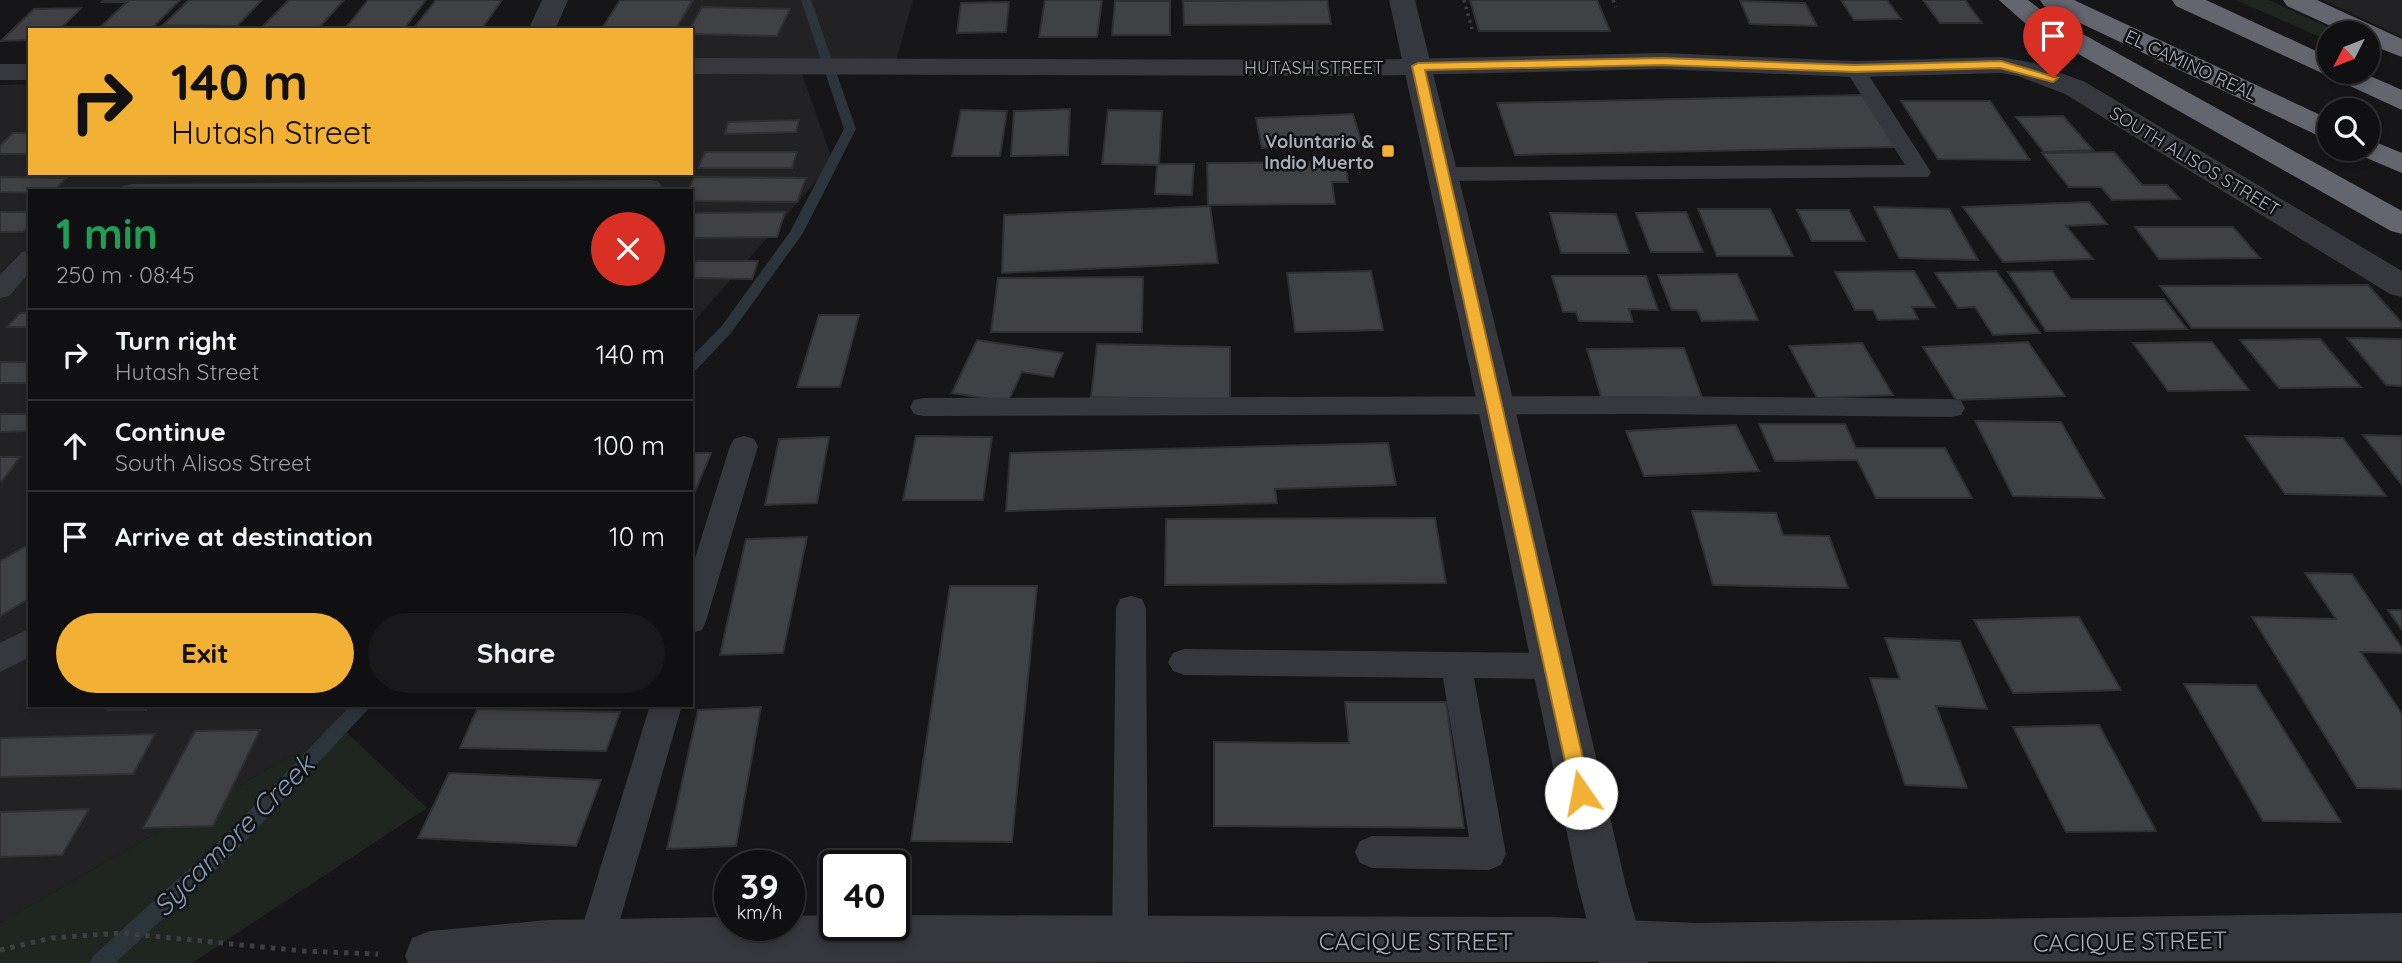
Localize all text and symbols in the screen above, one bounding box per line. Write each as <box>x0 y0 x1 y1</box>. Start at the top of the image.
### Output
pin <box>2023 6 2083 78</box>
icon: arrive <box>2034 17 2072 55</box>
north arrow <box>2317 21 2380 84</box>
map controls <box>2317 21 2380 161</box>
street label: EL CAMINO REAL <box>2121 24 2261 106</box>
text: 140 m <box>171 51 308 112</box>
icon: right <box>56 56 147 147</box>
street label: HUTASH STREET <box>1244 56 1384 79</box>
button: search <box>2317 98 2380 161</box>
street label: SOUTH ALISOS STREET <box>2106 101 2284 221</box>
text: Hutash Street <box>171 112 372 152</box>
place label: Voluntario & Indio Muerto <box>1264 130 1374 174</box>
marker: Voluntario & Indio Muerto <box>1380 143 1396 159</box>
text: 1 min <box>56 207 158 260</box>
button: close <box>591 212 665 286</box>
text: 250 m · 08:45 <box>56 260 195 289</box>
text: Turn right <box>115 324 237 357</box>
icon: right <box>56 336 94 374</box>
text: 140 m <box>596 338 665 371</box>
text: Hutash Street <box>115 357 259 386</box>
text: Continue <box>115 415 226 448</box>
icon: ahead <box>56 427 94 465</box>
text: 100 m <box>594 429 665 462</box>
text: South Alisos Street <box>115 448 312 477</box>
icon: arrive <box>56 518 94 556</box>
text: Arrive at destination <box>115 520 373 553</box>
text: 10 m <box>609 520 665 553</box>
button: Exit <box>56 613 354 693</box>
button: Share <box>368 613 665 693</box>
water label: Sycamore Creek <box>145 745 323 923</box>
position arrow <box>1544 756 1618 830</box>
speed limit sign: 40 <box>819 850 910 941</box>
text: 39 <box>740 864 779 908</box>
text: km/h <box>737 901 782 924</box>
street label: CACIQUE STREET <box>2033 924 2227 958</box>
street label: CACIQUE STREET <box>1319 926 1513 956</box>

